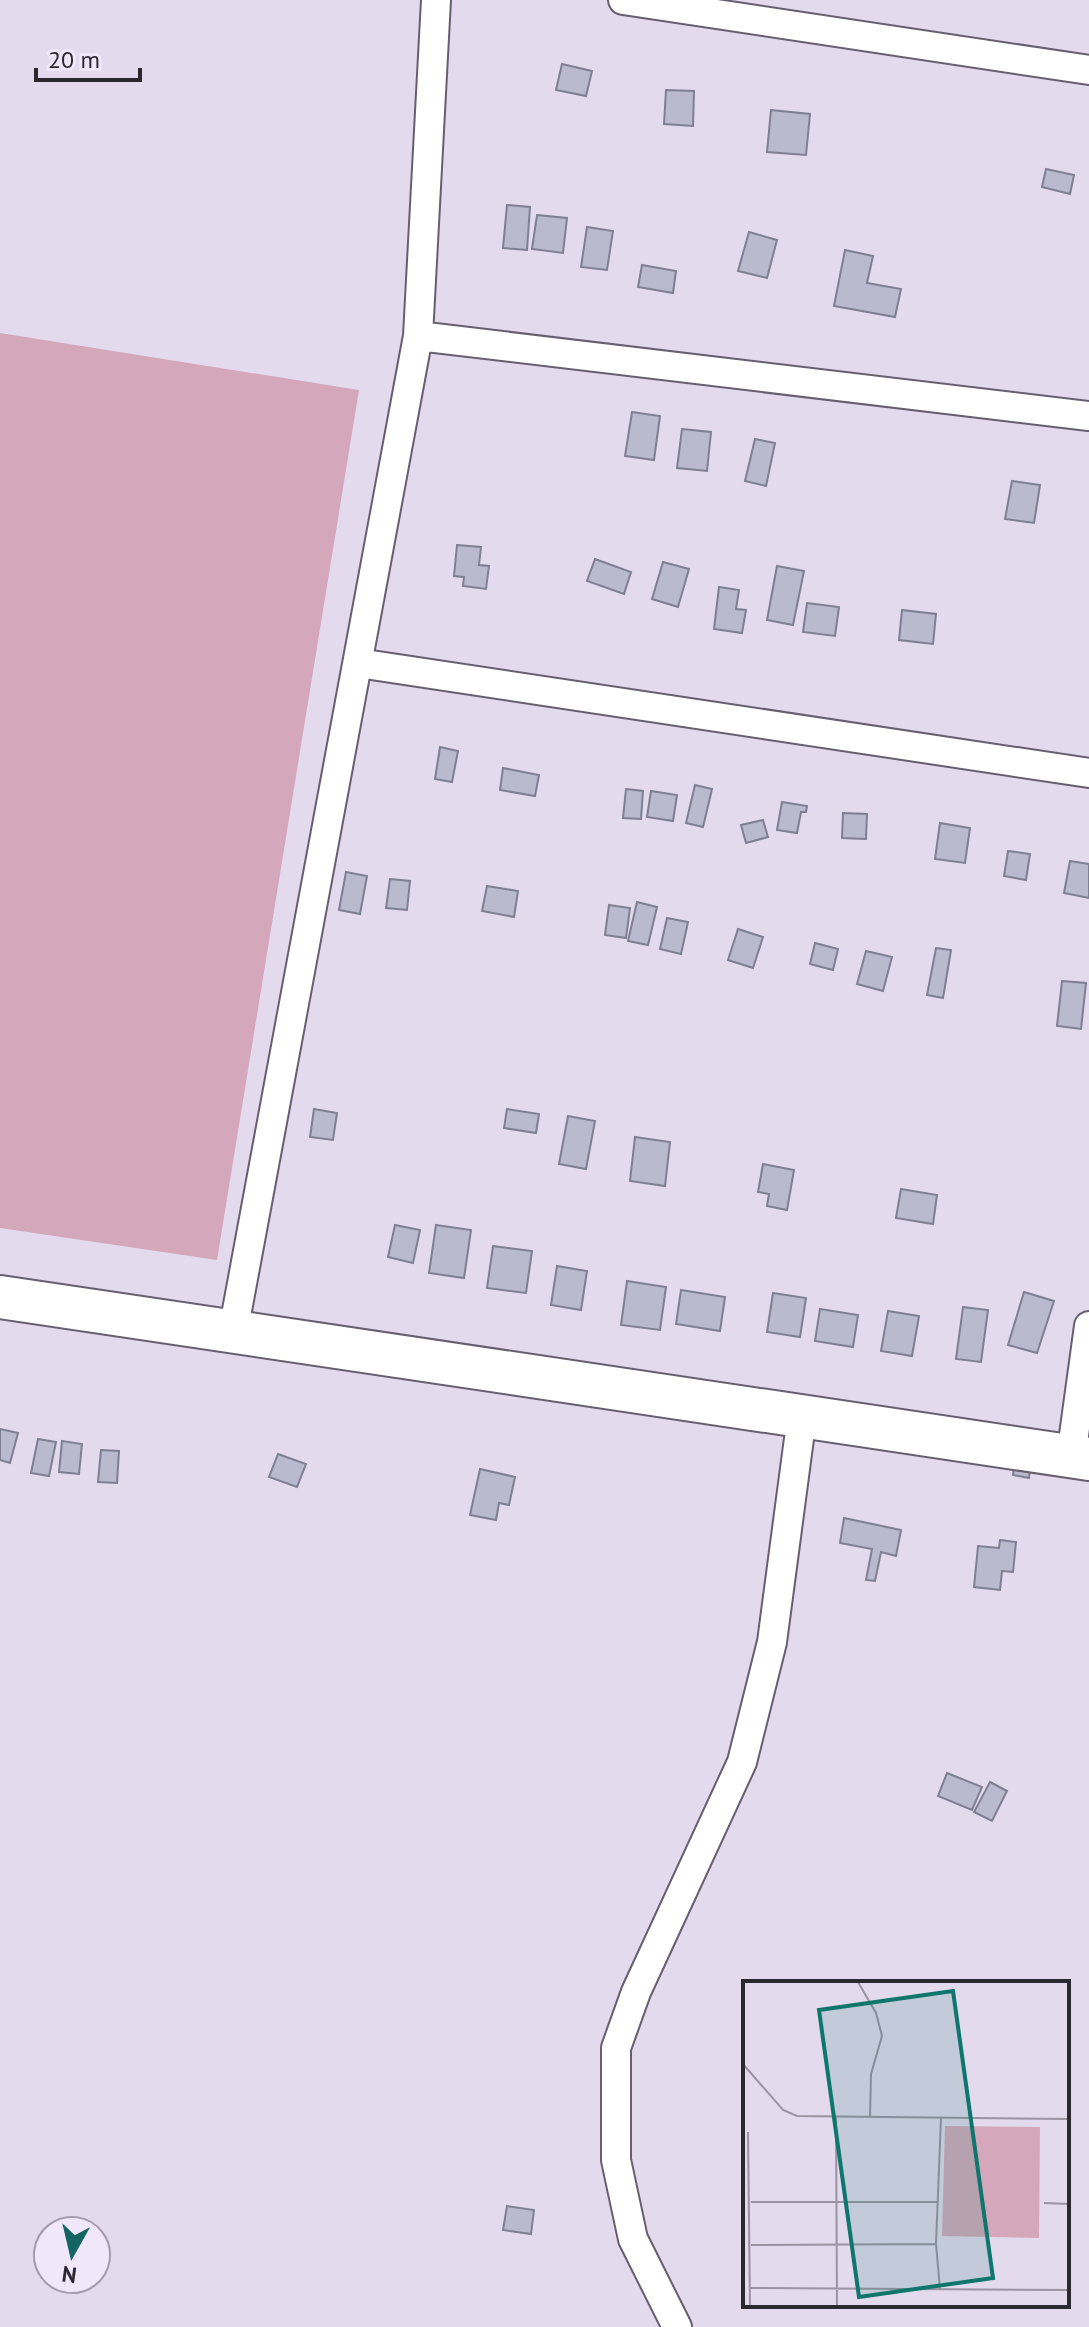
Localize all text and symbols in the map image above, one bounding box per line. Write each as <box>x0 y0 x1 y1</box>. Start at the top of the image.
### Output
scale bar <box>36 32 140 82</box>
text: 20 m <box>48 44 100 75</box>
inset map <box>743 1981 1069 2307</box>
north arrow <box>32 2215 112 2295</box>
text: N <box>60 2260 78 2290</box>

